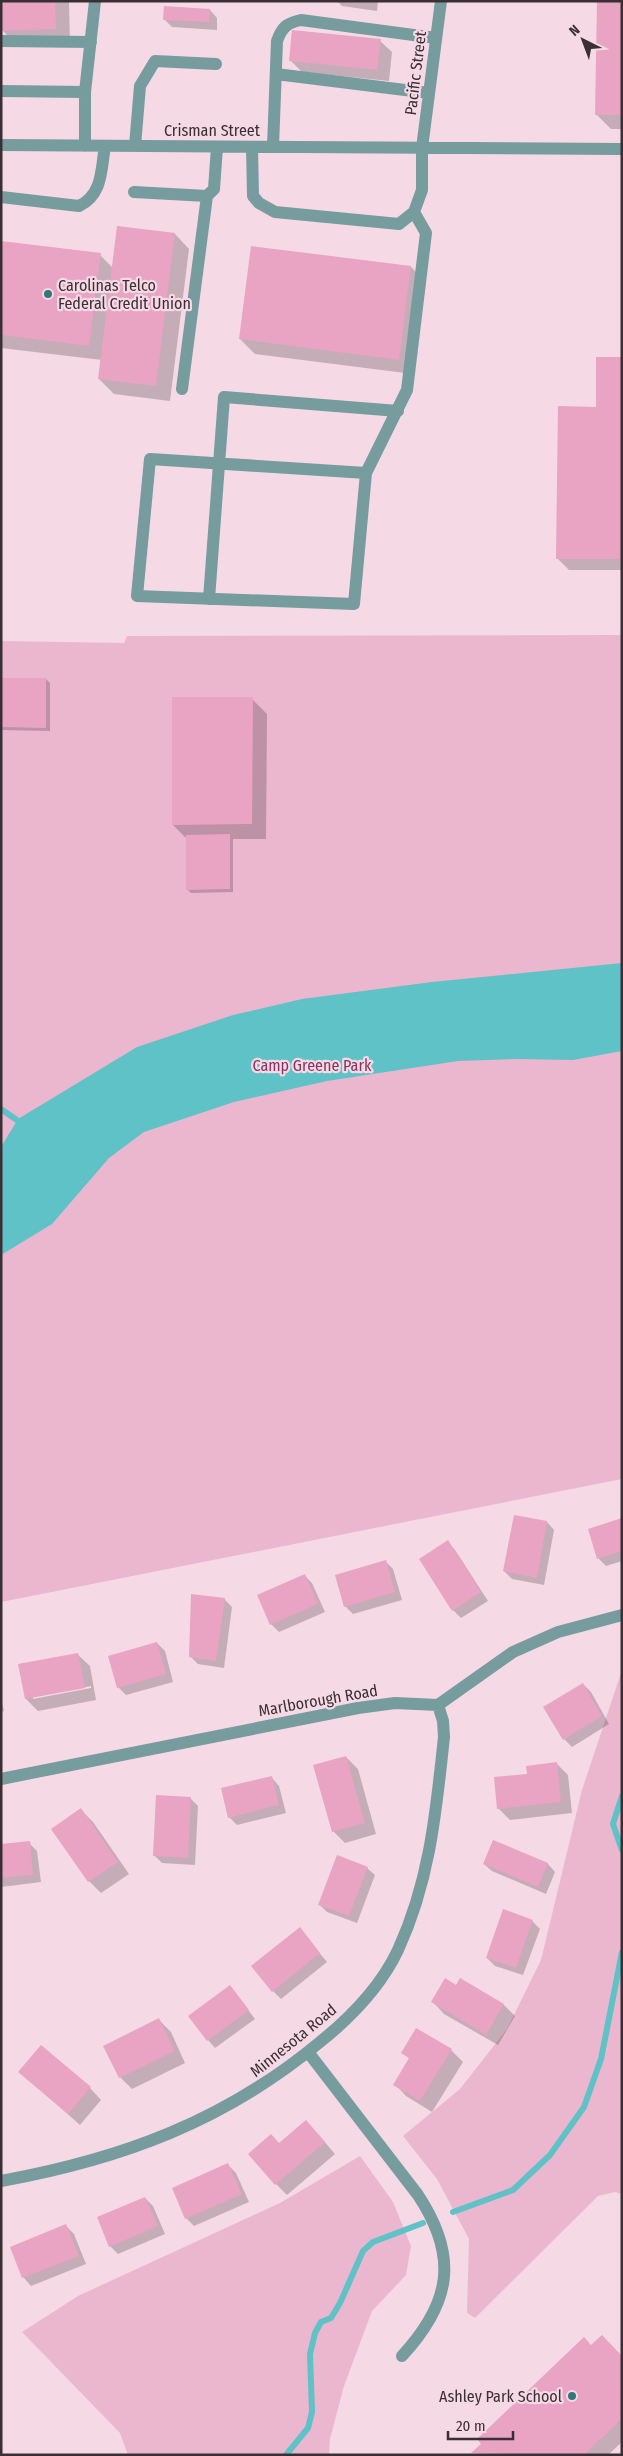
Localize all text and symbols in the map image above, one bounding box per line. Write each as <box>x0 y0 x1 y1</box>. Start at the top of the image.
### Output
north arrow <box>558 15 608 65</box>
text: N <box>566 22 583 40</box>
street label: Pacific Street <box>401 29 430 116</box>
street label: Crisman Street <box>164 121 261 140</box>
place label: Carolinas Telco Federal Credit Union <box>58 276 191 313</box>
marker: Carolinas Telco Federal Credit Union <box>42 288 54 300</box>
park label: Camp Greene Park <box>252 1056 372 1075</box>
street label: Marlborough Road <box>257 1681 379 1720</box>
street label: Minnesota Road <box>246 2000 340 2081</box>
place label: Ashley Park School <box>439 2387 562 2406</box>
marker: Ashley Park School <box>566 2390 578 2402</box>
scale bar <box>448 2408 513 2440</box>
text: 20 m <box>456 2417 486 2435</box>

